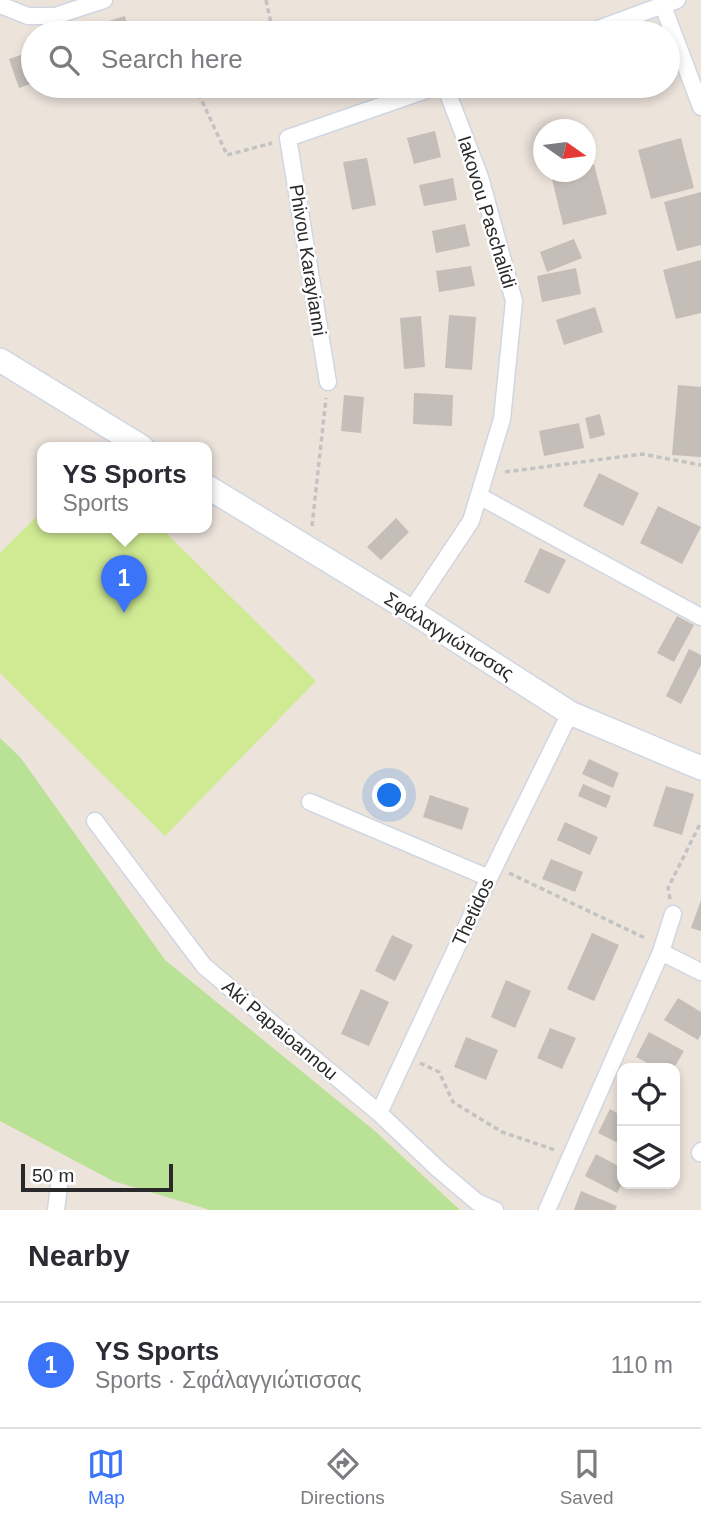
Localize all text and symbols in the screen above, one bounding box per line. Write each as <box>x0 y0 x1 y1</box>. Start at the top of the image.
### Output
search box <box>21 21 680 98</box>
icon: search <box>45 41 83 79</box>
text: Search here <box>101 44 243 74</box>
north arrow <box>533 119 596 182</box>
street label: Iakovou Paschalidi <box>454 133 520 291</box>
street label: Phivou Karayianni <box>286 183 330 337</box>
popup <box>37 442 212 533</box>
text: YS Sports <box>62 459 187 489</box>
text: Sports <box>62 490 129 516</box>
pin: 1 <box>101 555 147 613</box>
street label: Σφάλαγγιώτισσας <box>381 588 517 684</box>
your location <box>372 778 406 812</box>
street label: Thetidos <box>448 875 498 949</box>
street label: Aki Papaioannou <box>218 976 342 1084</box>
map controls <box>617 1063 680 1189</box>
button: locate <box>617 1063 680 1126</box>
button: layers <box>617 1126 680 1189</box>
scale bar <box>21 1161 173 1193</box>
text: 50 m <box>32 1165 74 1186</box>
text: Nearby <box>28 1239 130 1272</box>
text: YS Sports <box>95 1336 219 1366</box>
text: 1 <box>45 1352 57 1378</box>
text: 110 m <box>611 1352 673 1378</box>
text: Sports · Σφάλαγγιώτισσας <box>95 1367 362 1393</box>
tab: Map <box>87 1445 125 1509</box>
tab: Directions <box>300 1445 385 1509</box>
tab: Saved <box>560 1445 614 1509</box>

